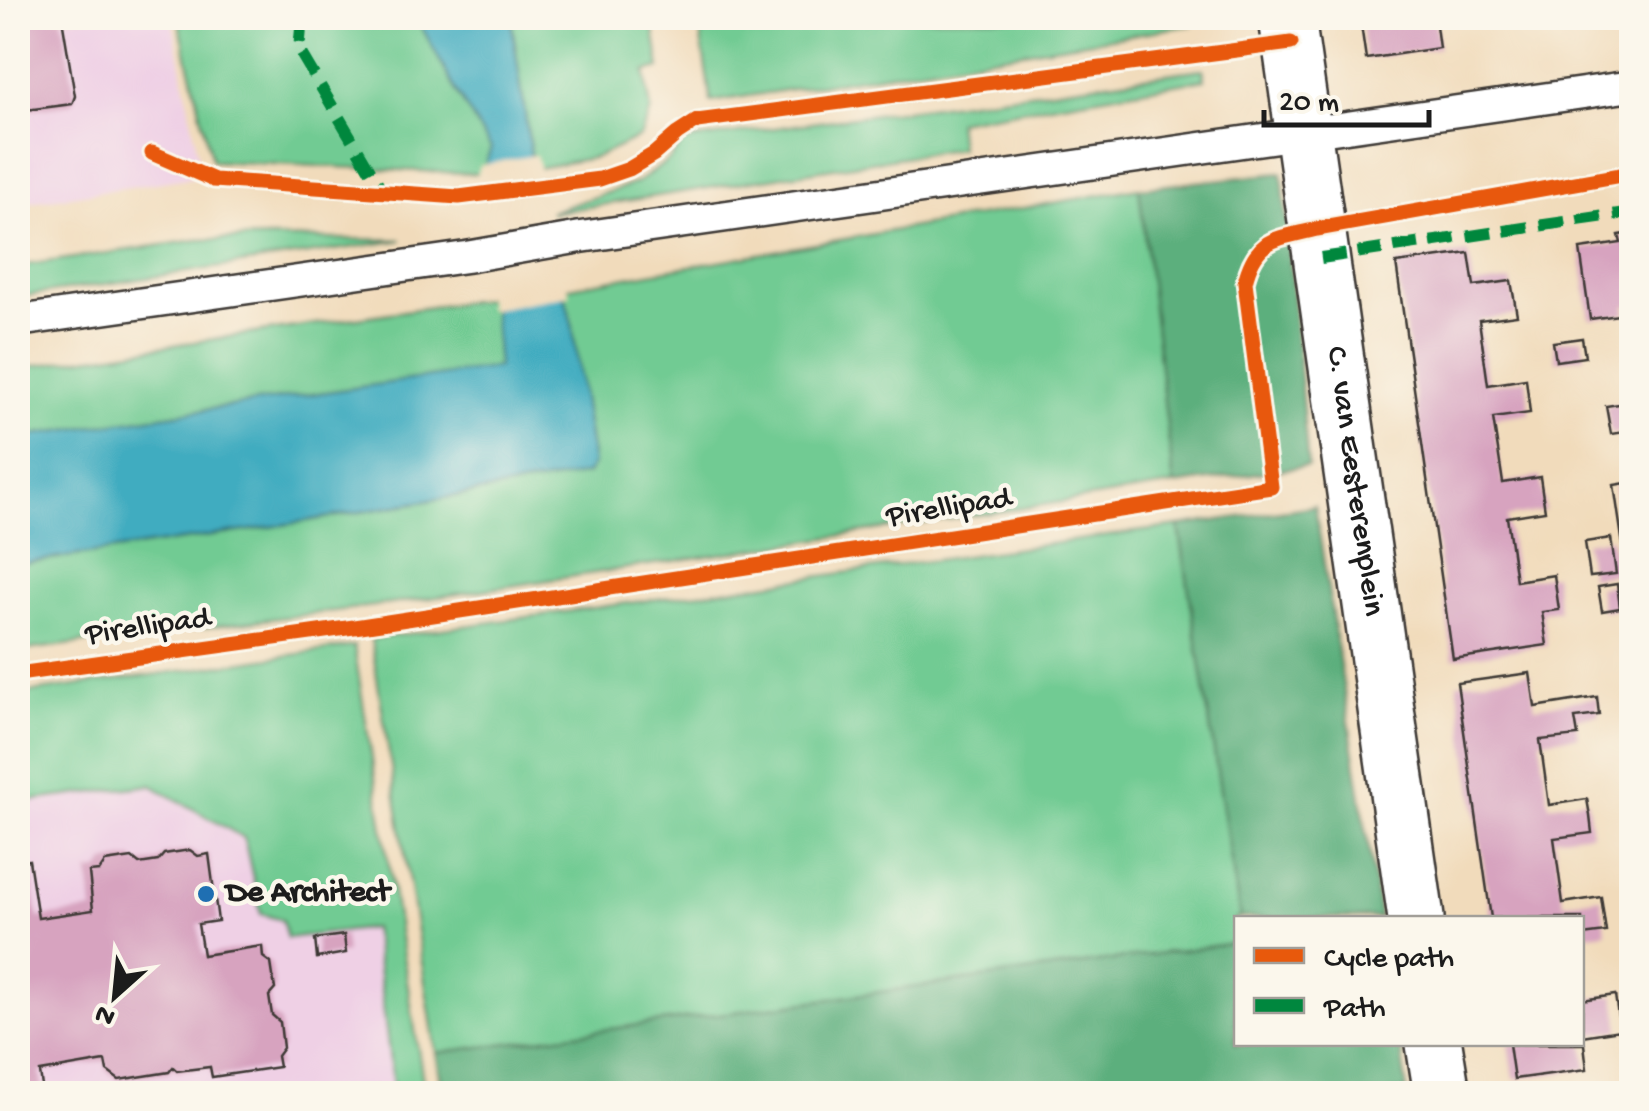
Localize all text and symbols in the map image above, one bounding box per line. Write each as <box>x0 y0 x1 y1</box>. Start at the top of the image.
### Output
scale bar <box>1264 65 1429 127</box>
text: 20 m <box>1279 87 1339 122</box>
street label: C. van Eesterenplein <box>1315 344 1392 619</box>
street label: Pirellipad <box>883 480 1016 538</box>
street label: Pirellipad <box>82 600 215 656</box>
place label: De Architect <box>223 875 393 913</box>
marker: De Architect <box>195 883 217 905</box>
legend <box>1234 916 1584 1046</box>
text: Cycle path <box>1324 943 1454 978</box>
north arrow <box>65 946 165 1046</box>
text: Path <box>1323 993 1386 1028</box>
text: N <box>90 995 121 1033</box>

